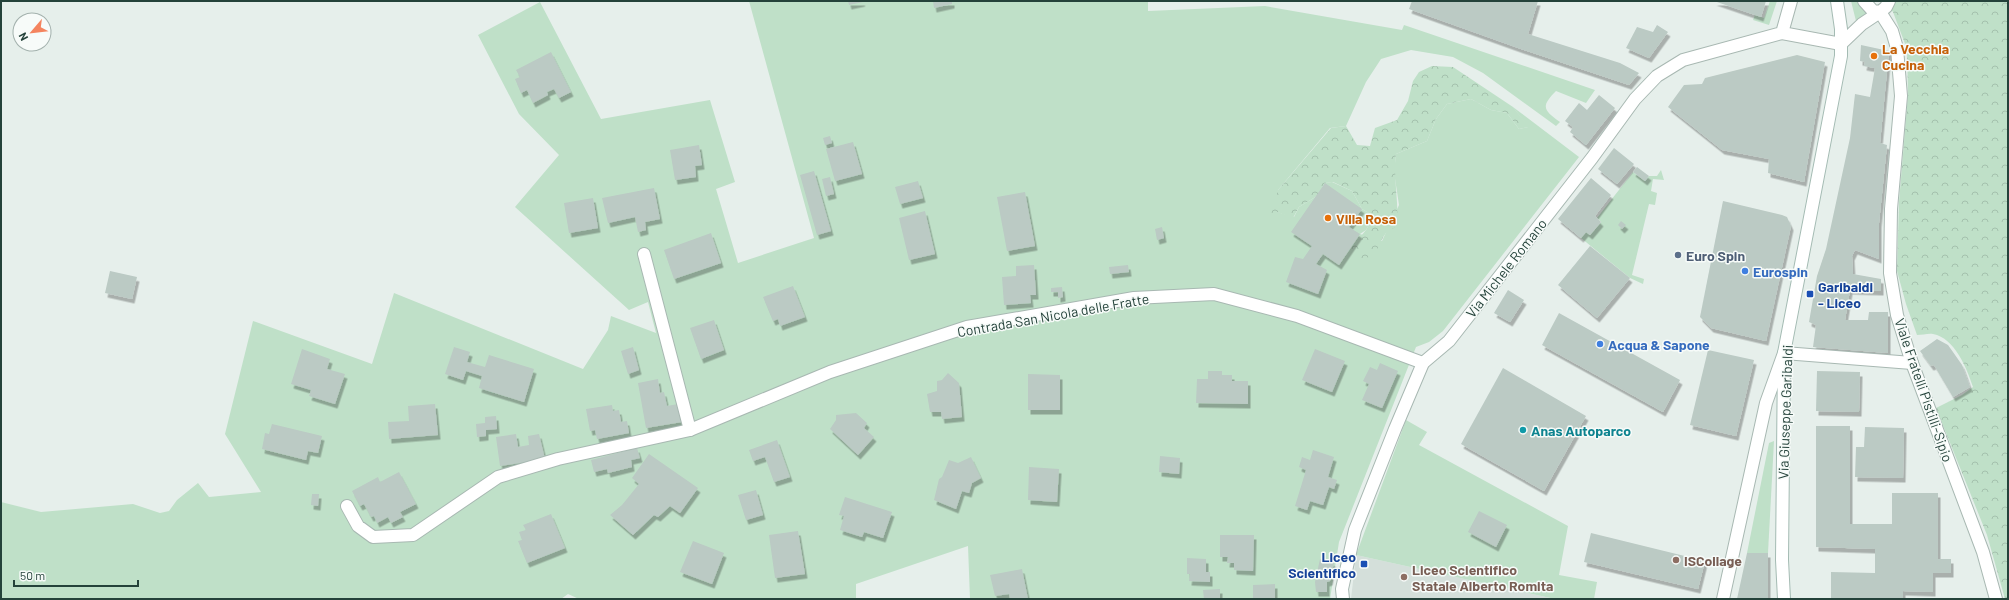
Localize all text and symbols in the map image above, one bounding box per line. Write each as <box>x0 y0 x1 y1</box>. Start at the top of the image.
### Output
north arrow <box>12 12 52 52</box>
text: N <box>15 31 30 43</box>
place label: La Vecchia Cucina <box>1882 40 1949 73</box>
marker: La Vecchia Cucina <box>1869 51 1879 61</box>
place label: Villa Rosa <box>1336 210 1396 227</box>
marker: Villa Rosa <box>1323 213 1333 223</box>
street label: Via Michele Romano <box>1462 215 1550 321</box>
place label: Euro Spin <box>1686 247 1745 264</box>
marker: Euro Spin <box>1673 250 1683 260</box>
place label: Eurospin <box>1753 263 1808 280</box>
marker: Eurospin <box>1740 266 1750 276</box>
place label: Garibaldi - Liceo <box>1818 278 1873 311</box>
marker: Garibaldi - Liceo <box>1805 289 1815 299</box>
street label: Contrada San Nicola delle Fratte <box>956 290 1150 340</box>
street label: Viale Fratelli Pistilli-Sipio <box>1891 316 1957 464</box>
place label: Acqua & Sapone <box>1608 336 1710 353</box>
marker: Acqua & Sapone <box>1595 339 1605 349</box>
street label: Via Giuseppe Garibaldi <box>1774 344 1796 480</box>
place label: Anas Autoparco <box>1531 422 1631 439</box>
marker: Anas Autoparco <box>1518 425 1528 435</box>
place label: Liceo Scientifico <box>1288 548 1356 581</box>
place label: ISCollage <box>1684 552 1742 569</box>
marker: ISCollage <box>1671 555 1681 565</box>
marker: Liceo Scientifico <box>1359 559 1369 569</box>
place label: Liceo Scientifico Statale Alberto Romita <box>1412 561 1553 594</box>
scale bar <box>14 562 138 588</box>
text: 50 m <box>20 568 45 582</box>
marker: Liceo Scientifico Statale Alberto Romita <box>1399 572 1409 582</box>

